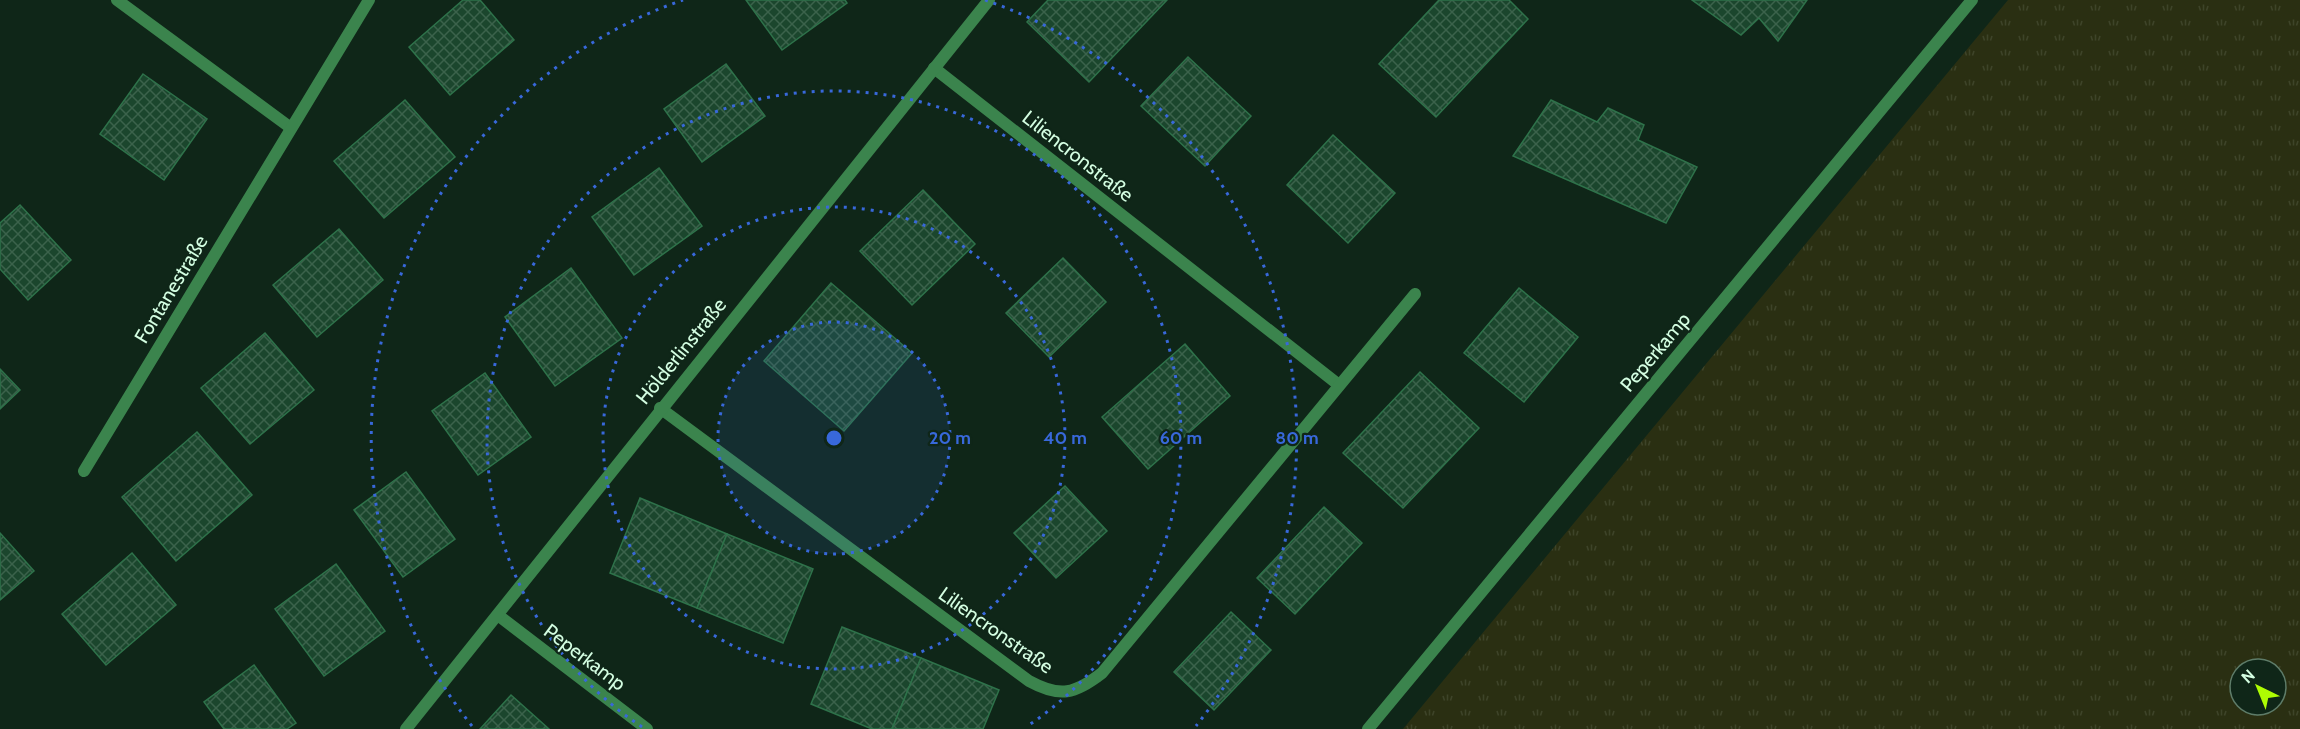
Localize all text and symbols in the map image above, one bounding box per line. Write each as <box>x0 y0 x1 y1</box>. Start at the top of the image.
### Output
street label: Liliencronstraße <box>1018 105 1138 207</box>
street label: Fontanestraße <box>129 231 213 347</box>
street label: Hölderlinstraße <box>631 293 731 409</box>
street label: Peperkamp <box>1615 307 1695 397</box>
text: 20 m <box>929 427 971 449</box>
text: 40 m <box>1043 427 1087 449</box>
text: 60 m <box>1160 427 1202 449</box>
text: 80 m <box>1275 427 1319 449</box>
centre of rings <box>824 428 844 448</box>
street label: Liliencronstraße <box>934 582 1058 678</box>
street label: Peperkamp <box>539 618 631 696</box>
north arrow <box>2228 657 2288 717</box>
text: N <box>2237 666 2259 687</box>

